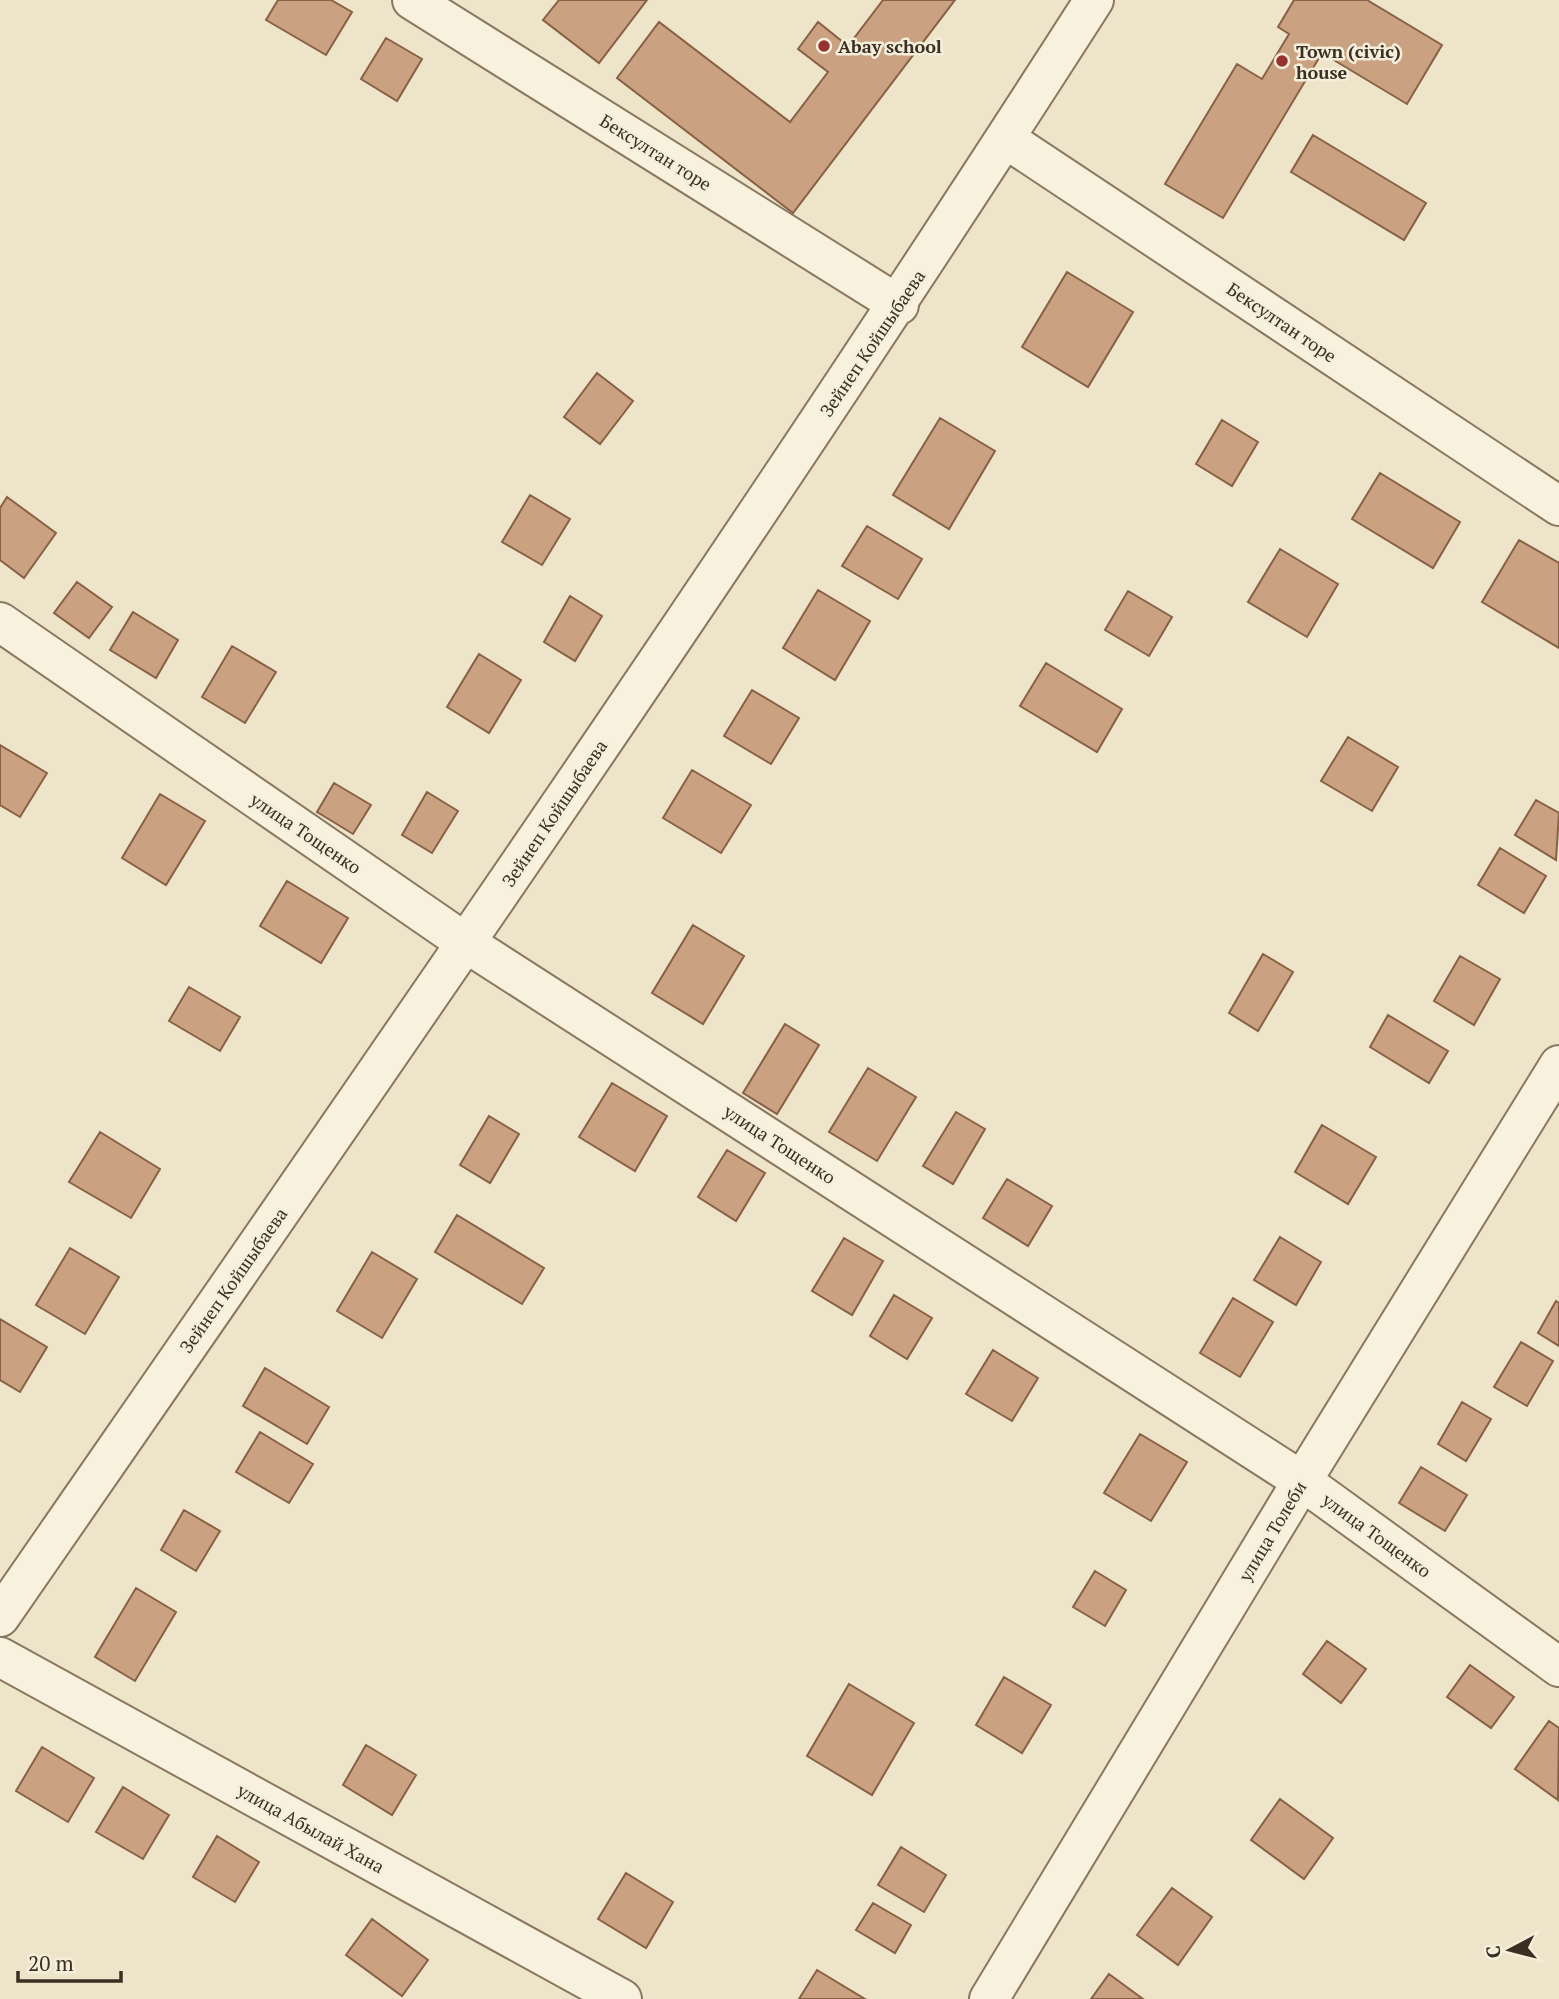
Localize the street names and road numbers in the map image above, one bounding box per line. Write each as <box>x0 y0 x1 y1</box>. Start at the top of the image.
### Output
street label: Бексултан торе <box>596 108 716 196</box>
street label: Зейнеп Койшыбаева <box>814 265 930 421</box>
street label: Бексултан торе <box>1223 276 1341 368</box>
street label: Зейнеп Койшыбаева <box>496 735 612 891</box>
street label: улица Тощенко <box>245 787 366 879</box>
street label: улица Тощенко <box>719 1098 841 1189</box>
street label: Зейнеп Койшыбаева <box>174 1203 292 1357</box>
street label: улица Толеби <box>1232 1476 1311 1587</box>
street label: улица Тощенко <box>1317 1487 1436 1583</box>
street label: улица Абылай Хана <box>232 1777 389 1878</box>

